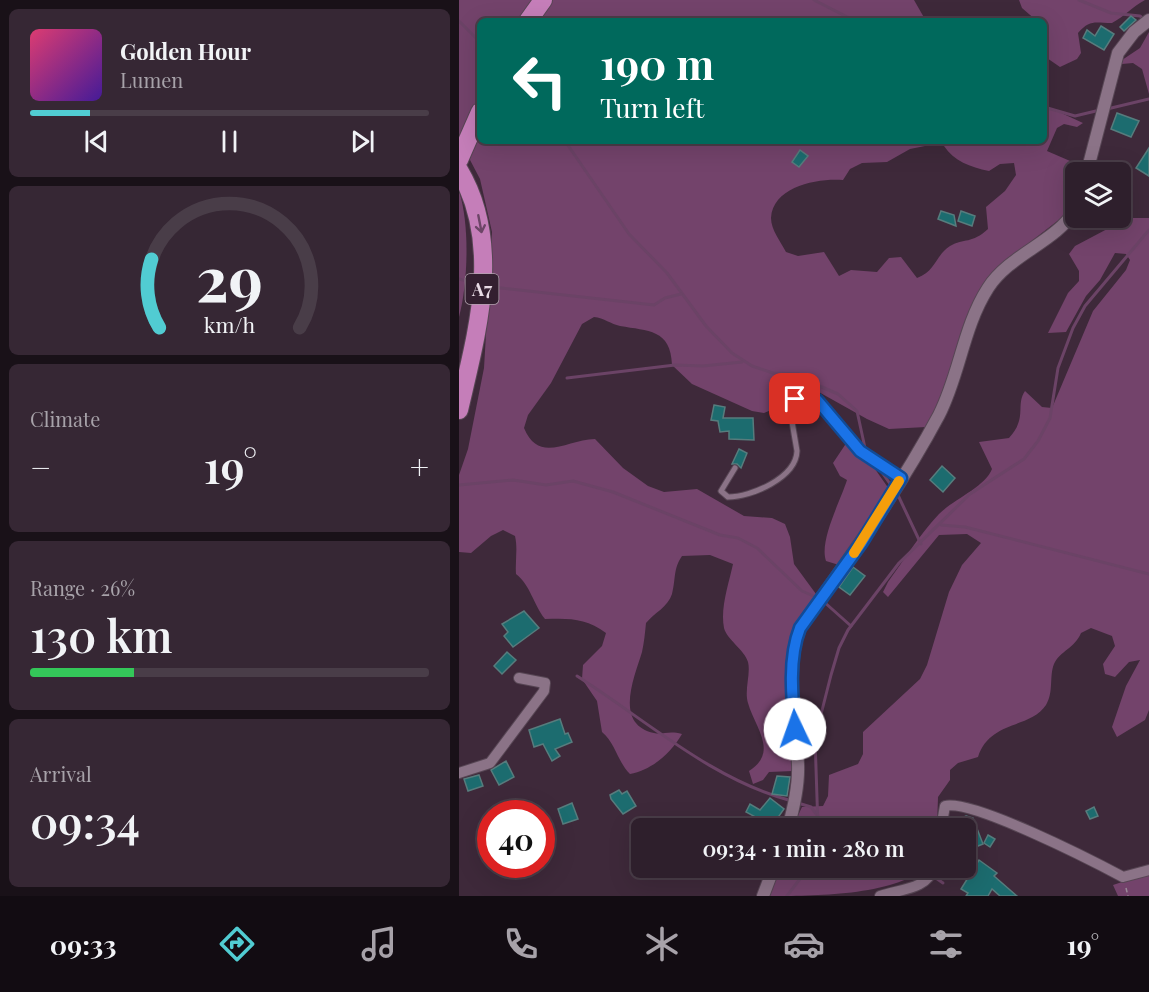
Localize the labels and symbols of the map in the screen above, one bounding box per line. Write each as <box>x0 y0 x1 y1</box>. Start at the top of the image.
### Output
one-way arrow <box>475 214 487 233</box>
road number: A7 <box>466 274 499 304</box>
pin <box>769 373 820 424</box>
position arrow <box>763 697 827 761</box>
speed limit sign: 40 <box>477 800 555 878</box>

